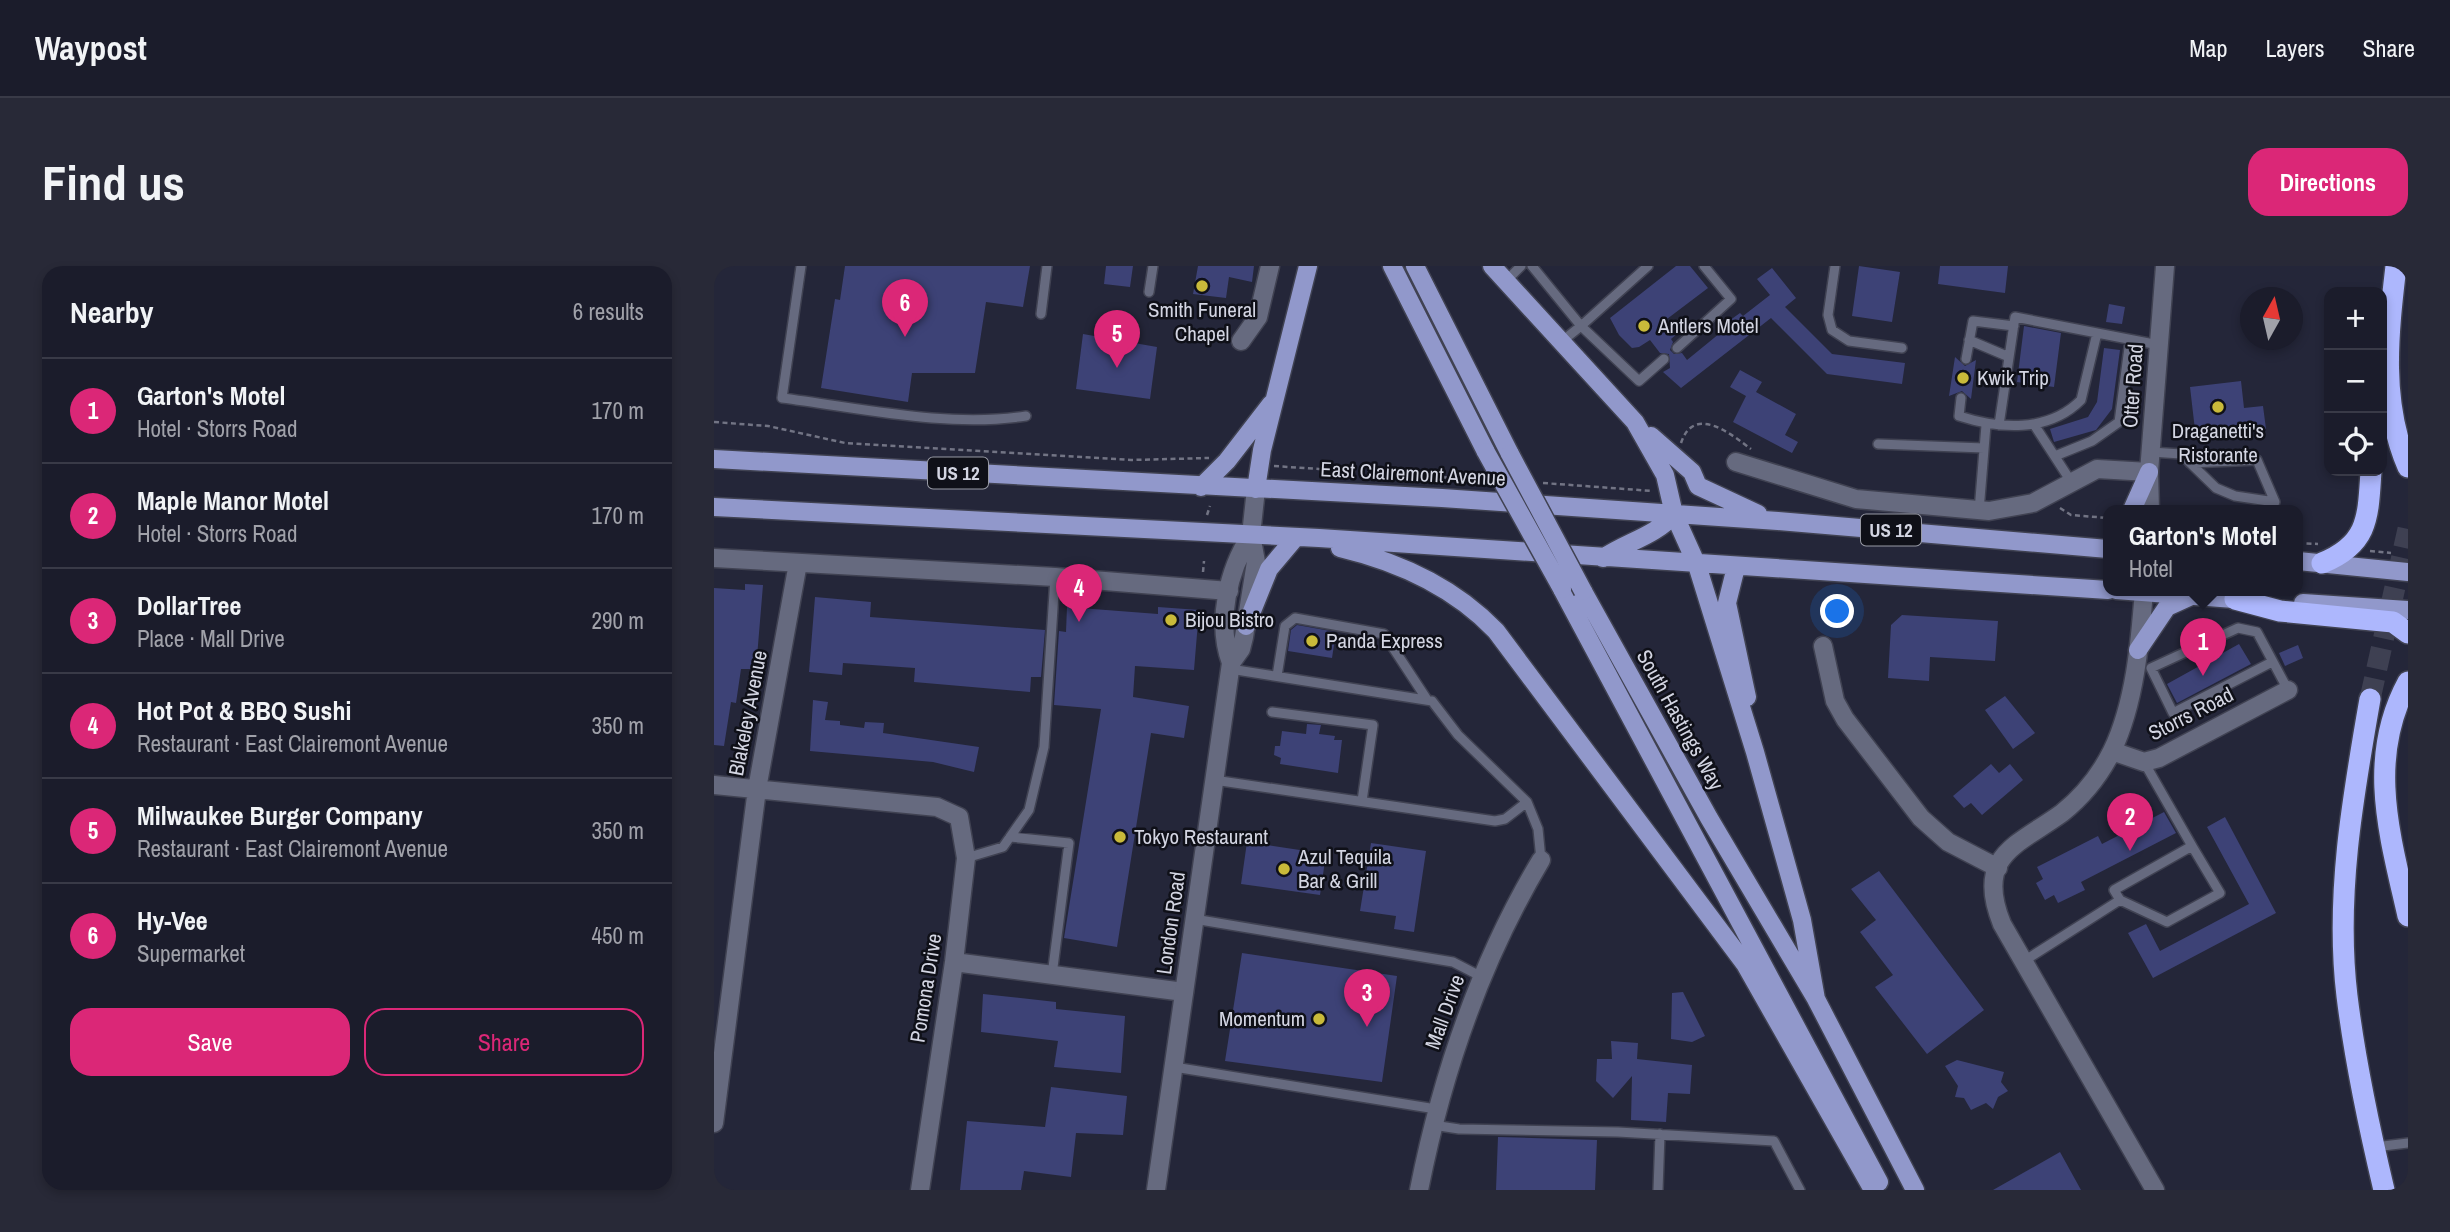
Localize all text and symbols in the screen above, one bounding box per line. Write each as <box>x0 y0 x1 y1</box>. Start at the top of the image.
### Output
text: Waypost <box>35 26 147 70</box>
text: Map <box>2189 32 2227 64</box>
text: Layers <box>2265 32 2324 64</box>
text: Share <box>2362 32 2415 64</box>
button: Directions <box>2248 148 2408 216</box>
text: Find us <box>42 149 185 215</box>
marker: Smith Funeral Chapel <box>1194 278 1210 294</box>
pin: 6 <box>882 279 928 337</box>
north arrow <box>2240 287 2303 350</box>
map controls <box>2324 287 2387 476</box>
button: + <box>2324 287 2387 350</box>
text: Nearby <box>70 292 153 332</box>
place label: Smith Funeral Chapel <box>1148 295 1256 348</box>
text: 6 results <box>573 296 644 327</box>
pin: 5 <box>1094 310 1140 368</box>
place label: Antlers Motel <box>1657 311 1759 340</box>
marker: Antlers Motel <box>1636 318 1652 334</box>
street label: Otter Road <box>2115 343 2150 429</box>
button: − <box>2324 350 2387 413</box>
place label: Kwik Trip <box>1977 363 2049 392</box>
marker: Kwik Trip <box>1955 370 1971 386</box>
text: Garton's Motel <box>137 378 285 413</box>
text: 1 <box>88 395 98 426</box>
text: 170 m <box>592 395 644 426</box>
marker: Draganetti's Ristorante <box>2210 399 2226 415</box>
text: Hotel · Storrs Road <box>137 413 297 444</box>
button: locate <box>2324 413 2387 476</box>
place label: Draganetti's Ristorante <box>2172 416 2264 469</box>
street label: East Clairemont Avenue <box>1320 454 1506 493</box>
road number: US 12 <box>928 458 988 489</box>
text: Maple Manor Motel <box>137 483 329 518</box>
text: 2 <box>88 500 98 531</box>
text: 170 m <box>592 500 644 531</box>
popup <box>2103 505 2303 596</box>
road number: US 12 <box>1861 514 1921 546</box>
text: Hotel · Storrs Road <box>137 518 297 549</box>
text: Garton's Motel <box>2129 518 2277 553</box>
text: Hotel <box>2129 553 2173 584</box>
pin: 4 <box>1056 564 1102 622</box>
text: DollarTree <box>137 588 241 623</box>
your location <box>1820 594 1854 628</box>
text: 3 <box>88 605 98 636</box>
text: 290 m <box>592 605 644 636</box>
place label: Bijou Bistro <box>1185 605 1274 634</box>
marker: Bijou Bistro <box>1163 612 1179 628</box>
pin: 1 <box>2180 618 2226 676</box>
text: Place · Mall Drive <box>137 623 285 654</box>
place label: Panda Express <box>1326 626 1443 655</box>
marker: Panda Express <box>1304 633 1320 649</box>
street label: South Hastings Way <box>1630 644 1731 795</box>
street label: Blakeley Avenue <box>721 648 774 778</box>
street label: Storrs Road <box>2143 680 2238 747</box>
text: Hot Pot & BBQ Sushi <box>137 693 351 728</box>
text: 4 <box>88 710 98 741</box>
text: 350 m <box>592 710 644 741</box>
text: Restaurant · East Clairemont Avenue <box>137 728 448 759</box>
pin: 2 <box>2107 793 2153 851</box>
text: Milwaukee Burger Company <box>137 798 423 833</box>
text: 5 <box>88 815 98 846</box>
text: 350 m <box>592 815 644 846</box>
place label: Tokyo Restaurant <box>1134 822 1268 851</box>
marker: Tokyo Restaurant <box>1112 829 1128 845</box>
text: Restaurant · East Clairemont Avenue <box>137 833 448 864</box>
place label: Azul Tequila Bar & Grill <box>1297 842 1392 895</box>
marker: Azul Tequila Bar & Grill <box>1276 861 1292 877</box>
street label: London Road <box>1149 870 1192 976</box>
text: Hy-Vee <box>137 903 208 938</box>
text: 6 <box>88 920 98 951</box>
text: 450 m <box>592 920 644 951</box>
street label: Pomona Drive <box>903 931 948 1045</box>
text: Supermarket <box>137 938 245 969</box>
pin: 3 <box>1344 969 1390 1027</box>
street label: Mall Drive <box>1418 970 1471 1053</box>
place label: Momentum <box>1219 1004 1305 1033</box>
button: Save <box>70 1008 350 1076</box>
button: Share <box>364 1008 644 1076</box>
marker: Momentum <box>1311 1011 1327 1027</box>

